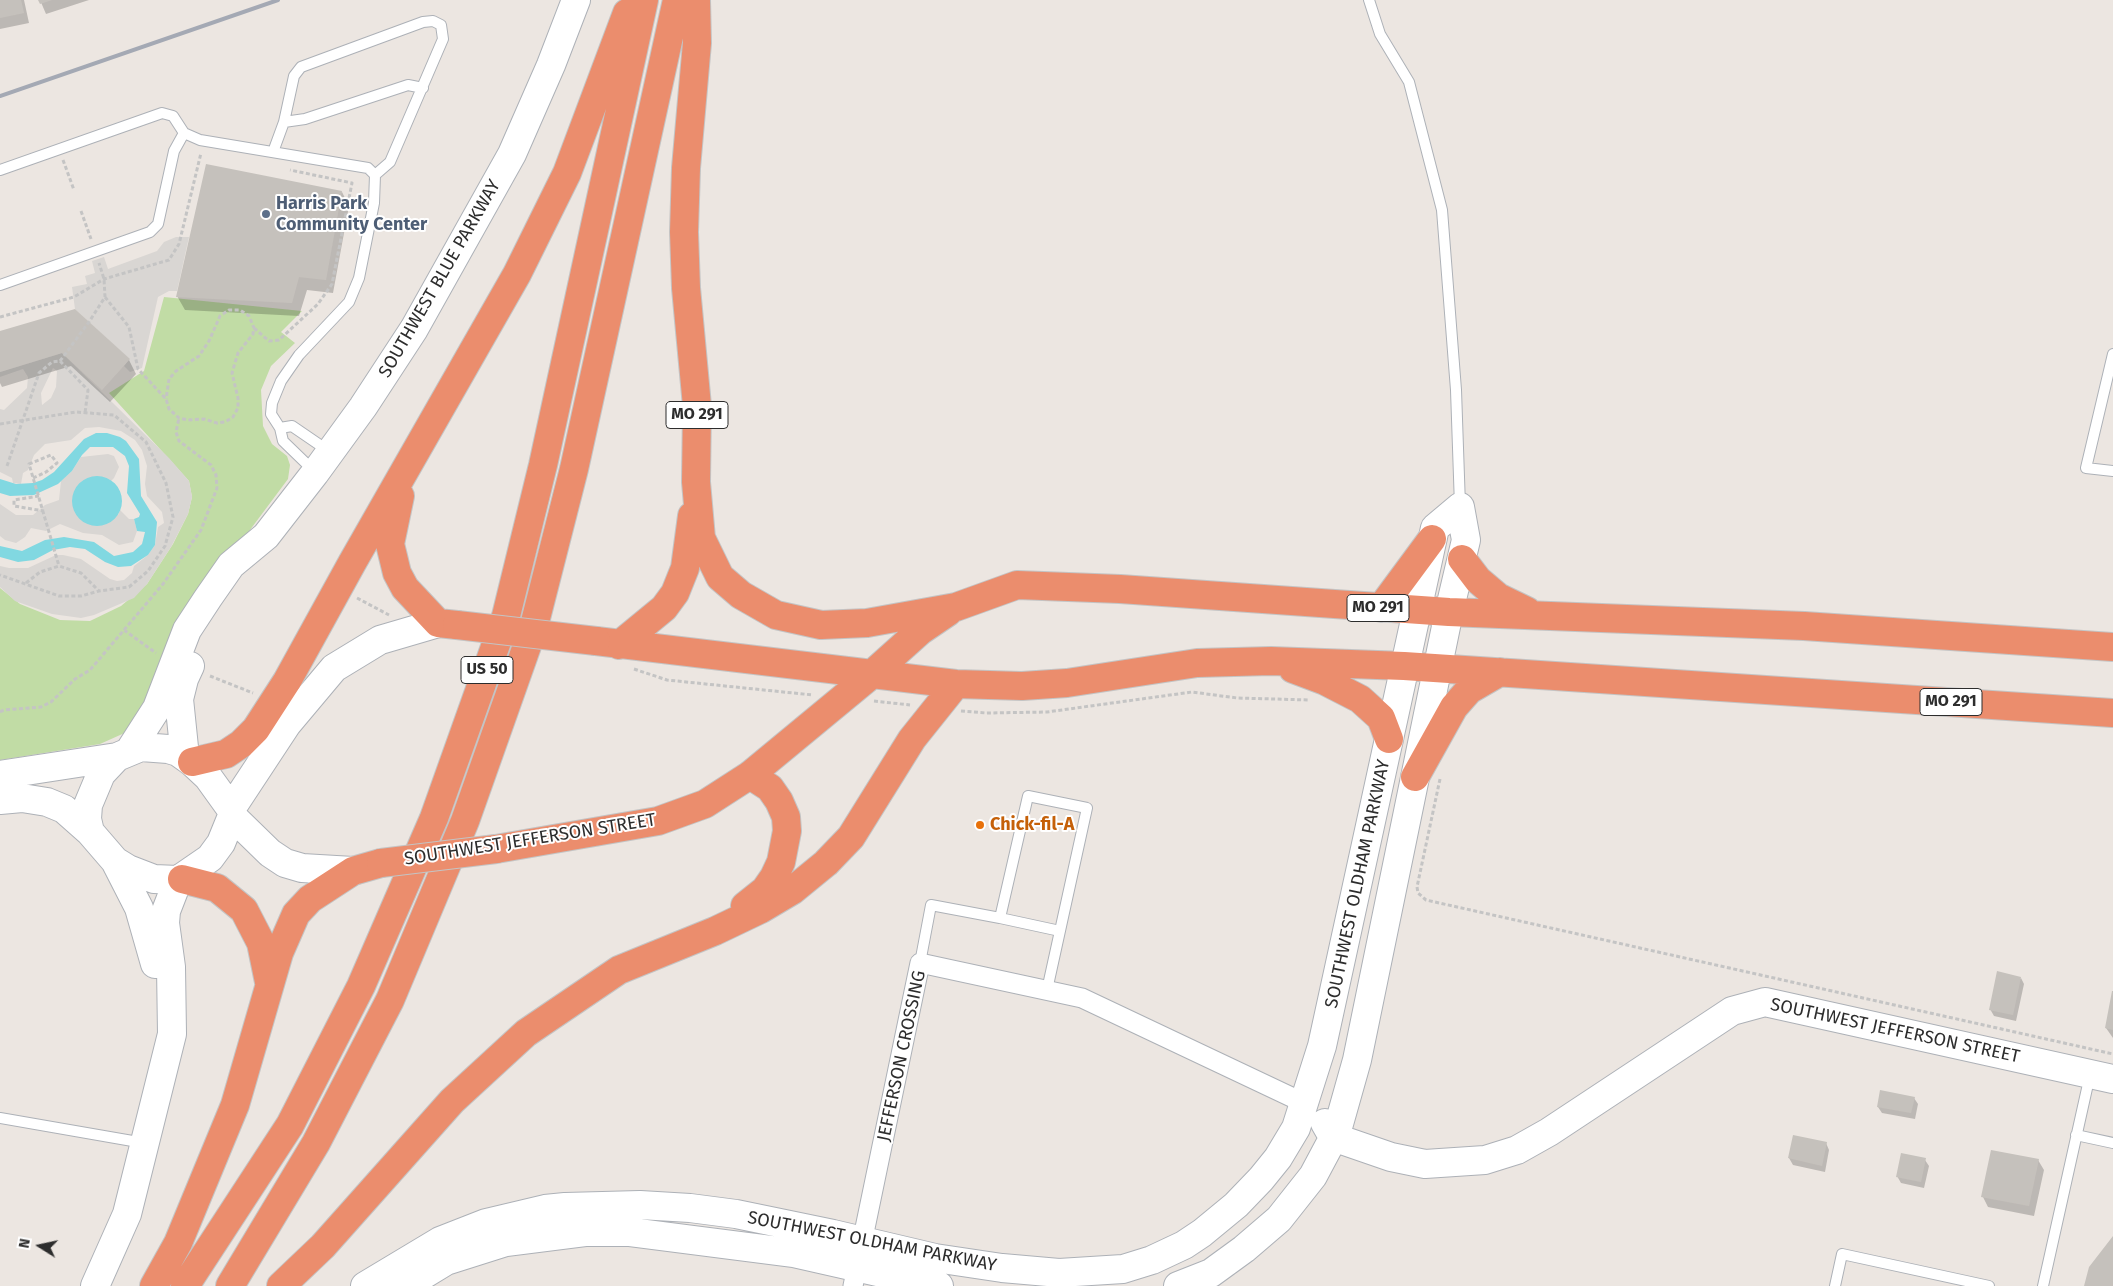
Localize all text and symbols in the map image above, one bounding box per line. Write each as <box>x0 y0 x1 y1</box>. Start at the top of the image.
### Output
street label: SOUTHWEST BLUE PARKWAY <box>374 176 506 382</box>
place label: Harris Park Community Center <box>276 193 427 235</box>
marker: Harris Park Community Center <box>260 208 272 220</box>
road number: MO 291 <box>666 402 728 428</box>
road number: MO 291 <box>1347 594 1409 622</box>
road number: US 50 <box>461 656 513 684</box>
road number: MO 291 <box>1920 689 1982 716</box>
street label: SOUTHWEST OLDHAM PARKWAY <box>1321 758 1395 1010</box>
street label: SOUTHWEST JEFFERSON STREET <box>403 809 657 871</box>
place label: Chick-fil-A <box>990 814 1074 836</box>
marker: Chick-fil-A <box>974 819 986 831</box>
street label: JEFFERSON CROSSING <box>873 969 931 1143</box>
street label: SOUTHWEST JEFFERSON STREET <box>1768 994 2022 1068</box>
street label: SOUTHWEST OLDHAM PARKWAY <box>746 1207 998 1277</box>
north arrow <box>15 1221 65 1271</box>
text: N <box>16 1237 34 1249</box>

